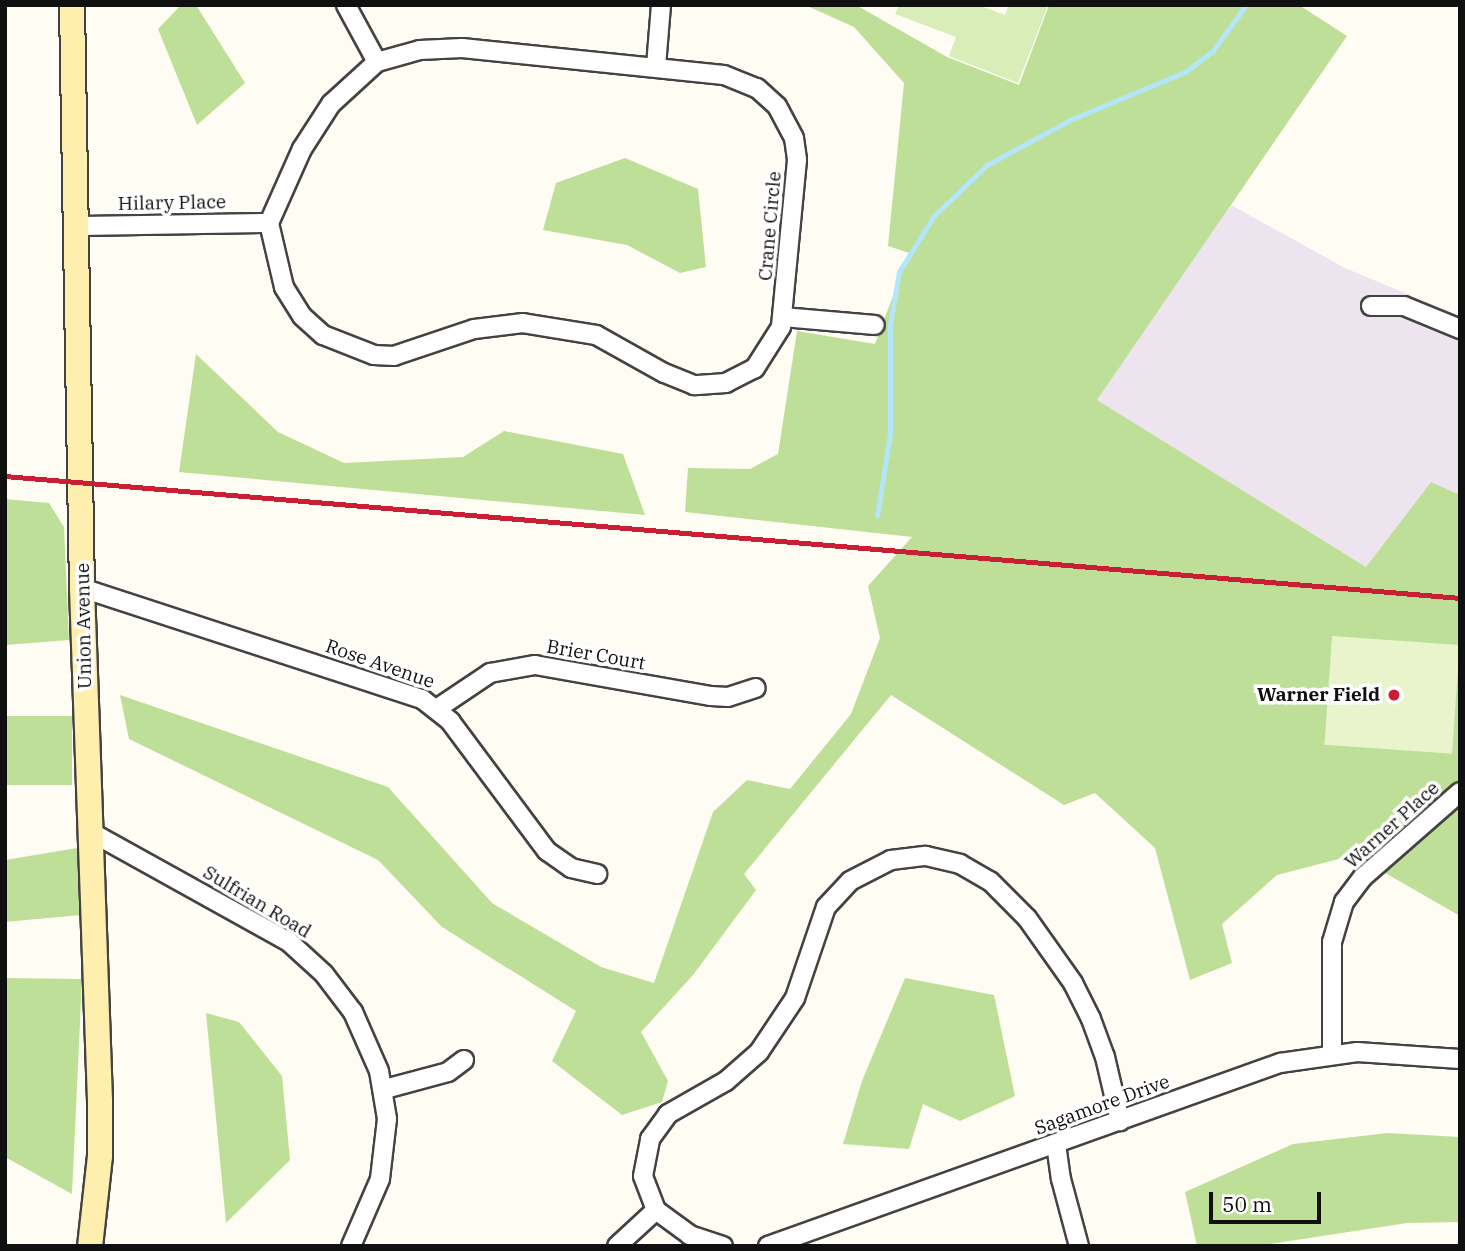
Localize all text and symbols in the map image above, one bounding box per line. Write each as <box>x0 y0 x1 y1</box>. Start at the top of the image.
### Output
street label: Crane Circle <box>754 170 786 282</box>
street label: Hilary Place <box>118 191 226 215</box>
street label: Union Avenue <box>72 563 96 689</box>
street label: Rose Avenue <box>322 635 438 693</box>
street label: Brier Court <box>545 635 647 675</box>
place label: Warner Field <box>1257 684 1380 706</box>
marker: Warner Field <box>1386 687 1402 703</box>
street label: Warner Place <box>1340 777 1444 873</box>
street label: Sulfrian Road <box>199 861 315 943</box>
street label: Sagamore Drive <box>1031 1070 1173 1140</box>
scale bar <box>1213 1178 1325 1222</box>
text: 50 m <box>1222 1190 1272 1218</box>

